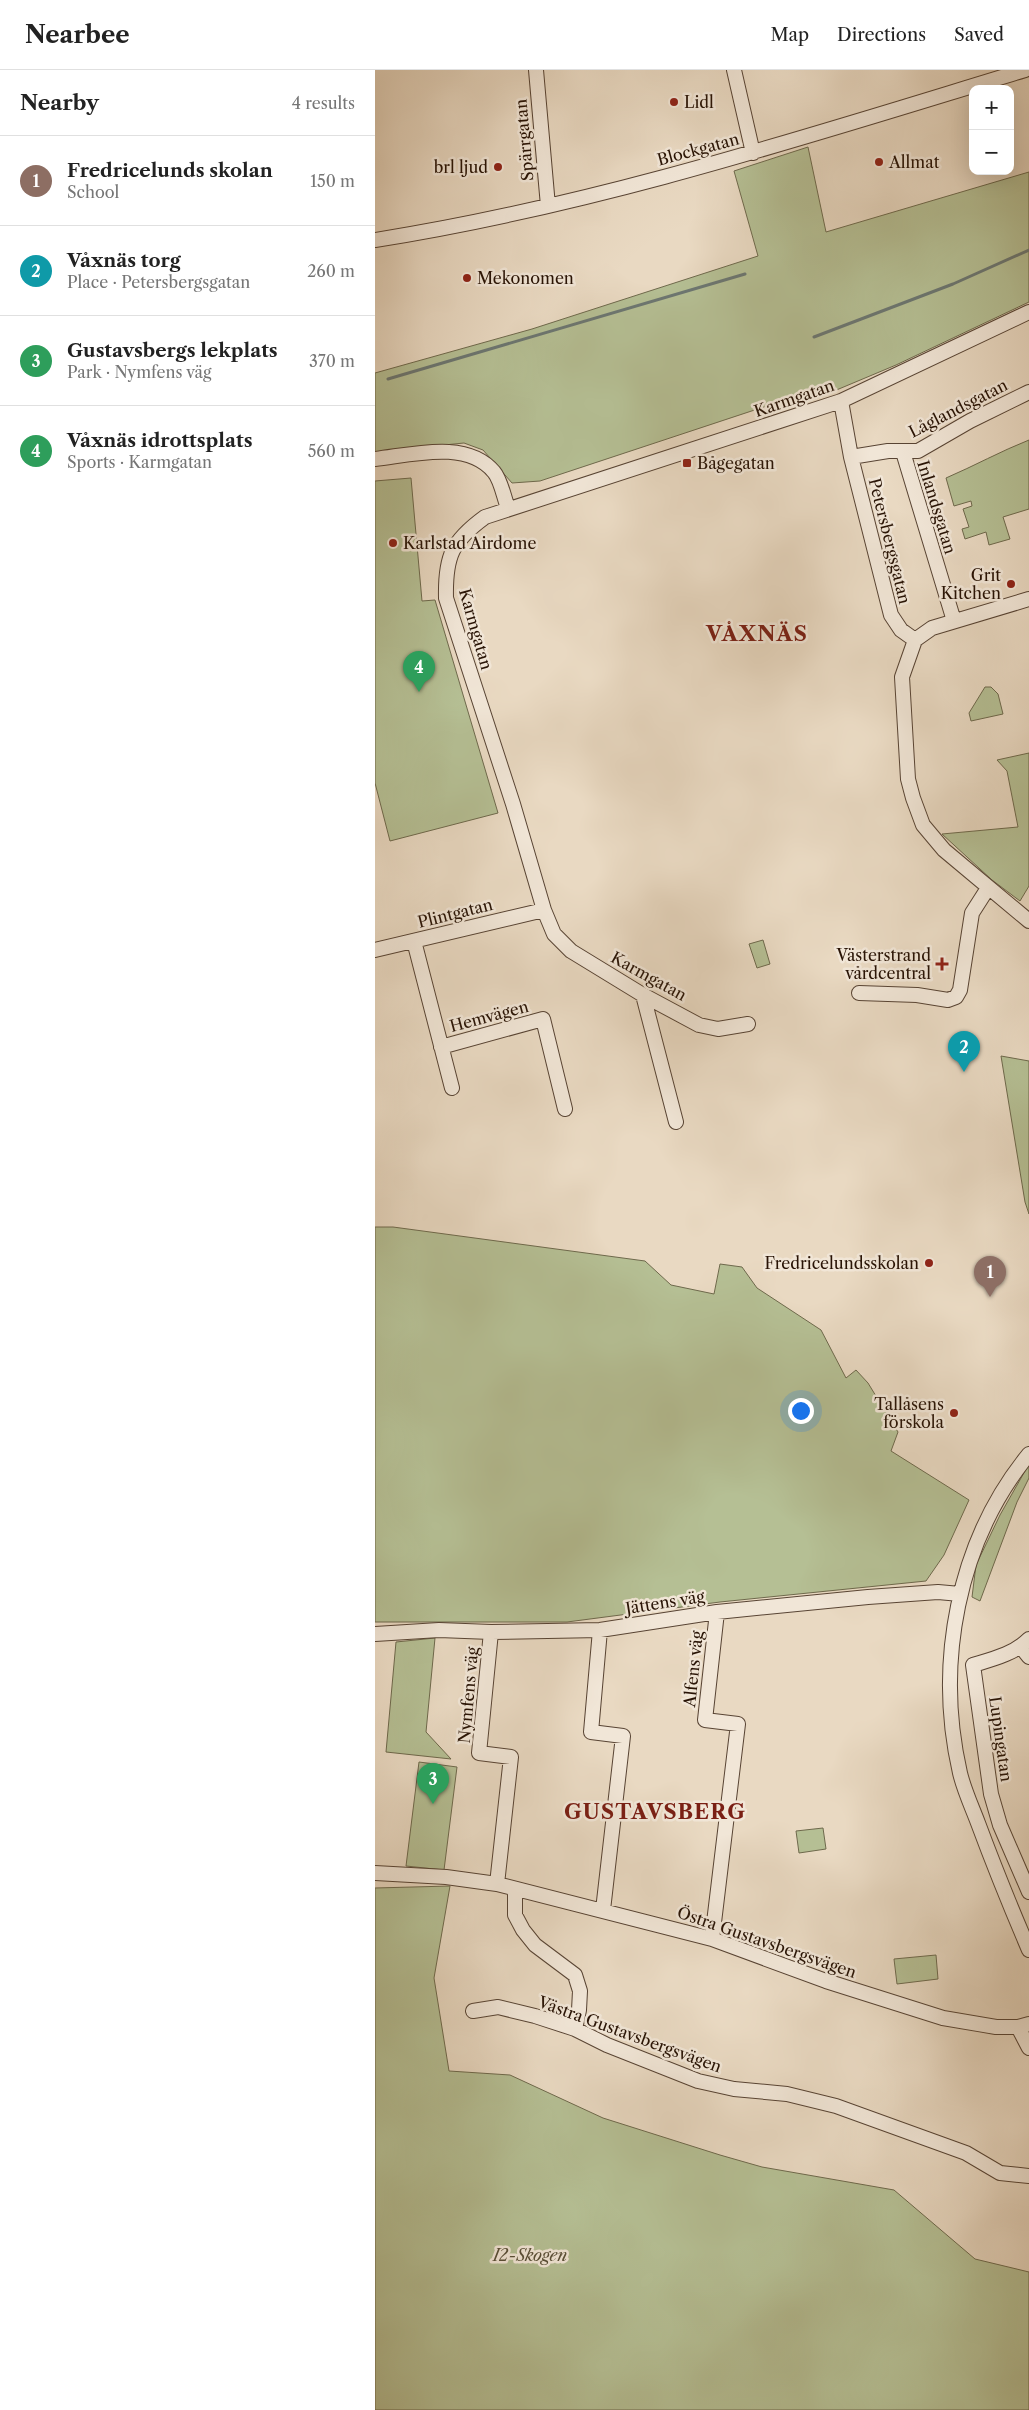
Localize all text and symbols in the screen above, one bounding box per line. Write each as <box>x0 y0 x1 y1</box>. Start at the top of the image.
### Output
text: Nearbee <box>25 20 130 49</box>
text: Map <box>770 24 809 46</box>
text: Directions <box>837 24 926 46</box>
text: Saved <box>954 24 1004 46</box>
map controls <box>969 85 1014 175</box>
button: + <box>969 85 1014 130</box>
text: Nearby <box>20 90 99 115</box>
place label: Lidl <box>684 92 714 112</box>
text: 4 results <box>292 93 355 113</box>
marker: Lidl <box>668 96 680 108</box>
street label: Spärrgatan <box>510 98 538 182</box>
street label: Blockgatan <box>655 128 741 170</box>
button: − <box>969 130 1014 175</box>
place label: Allmat <box>888 152 940 172</box>
marker: Allmat <box>873 156 885 168</box>
place label: brl ljud <box>434 157 488 177</box>
text: Fredricelunds skolan <box>67 159 273 182</box>
marker: brl ljud <box>492 161 504 173</box>
text: 1 <box>32 171 40 191</box>
text: 150 m <box>310 171 355 191</box>
text: School <box>67 182 119 202</box>
text: Våxnäs torg <box>67 249 181 272</box>
text: 2 <box>31 261 41 281</box>
text: 260 m <box>307 261 355 281</box>
place label: Mekonomen <box>477 268 574 288</box>
text: Place · Petersbergsgatan <box>67 272 250 292</box>
marker: Mekonomen <box>461 272 473 284</box>
text: Gustavsbergs lekplats <box>67 339 278 362</box>
text: 3 <box>31 351 41 371</box>
text: 370 m <box>309 351 355 371</box>
text: Park · Nymfens väg <box>67 362 211 382</box>
street label: Karmgatan <box>751 375 837 421</box>
street label: Låglandsgatan <box>905 375 1011 441</box>
text: Våxnäs idrottsplats <box>67 429 252 452</box>
text: 4 <box>31 441 41 461</box>
text: 560 m <box>308 441 355 461</box>
text: Sports · Karmgatan <box>67 452 212 472</box>
place label: Bågegatan <box>697 453 775 473</box>
marker: Bågegatan <box>681 457 693 469</box>
street label: Inlandsgatan <box>913 458 961 556</box>
street label: Petersbergsgatan <box>865 476 915 606</box>
place label: Karlstad Airdome <box>403 533 536 553</box>
marker: Karlstad Airdome <box>387 537 399 549</box>
place label: Grit Kitchen <box>941 565 1001 603</box>
marker: Grit Kitchen <box>1005 578 1017 590</box>
street label: Karmgatan <box>455 586 497 672</box>
district label: VÅXNÄS <box>705 621 808 646</box>
pin: 4 <box>403 651 435 692</box>
street label: Plintgatan <box>415 894 495 932</box>
place label: Västerstrand vårdcentral <box>835 945 931 983</box>
street label: Karmgatan <box>608 947 690 1005</box>
marker: Västerstrand vårdcentral <box>935 957 949 971</box>
street label: Hemvägen <box>447 996 531 1036</box>
pin: 2 <box>948 1031 980 1072</box>
place label: Fredricelundsskolan <box>764 1253 919 1273</box>
pin: 1 <box>974 1256 1006 1297</box>
marker: Fredricelundsskolan <box>923 1257 935 1269</box>
place label: Tallåsens förskola <box>874 1394 945 1432</box>
your location <box>788 1398 814 1424</box>
marker: Tallåsens förskola <box>948 1407 960 1419</box>
street label: Jättens väg <box>621 1586 707 1619</box>
street label: Alfens väg <box>679 1629 707 1709</box>
street label: Nymfens väg <box>454 1645 482 1744</box>
street label: Lupingatan <box>985 1695 1017 1783</box>
pin: 3 <box>417 1763 449 1804</box>
district label: GUSTAVSBERG <box>564 1799 746 1824</box>
street label: Östra Gustavsbergsvägen <box>675 1902 859 1982</box>
street label: Västra Gustavsbergsvägen <box>535 1991 724 2077</box>
park label: I2-Skogen <box>491 2245 567 2265</box>

